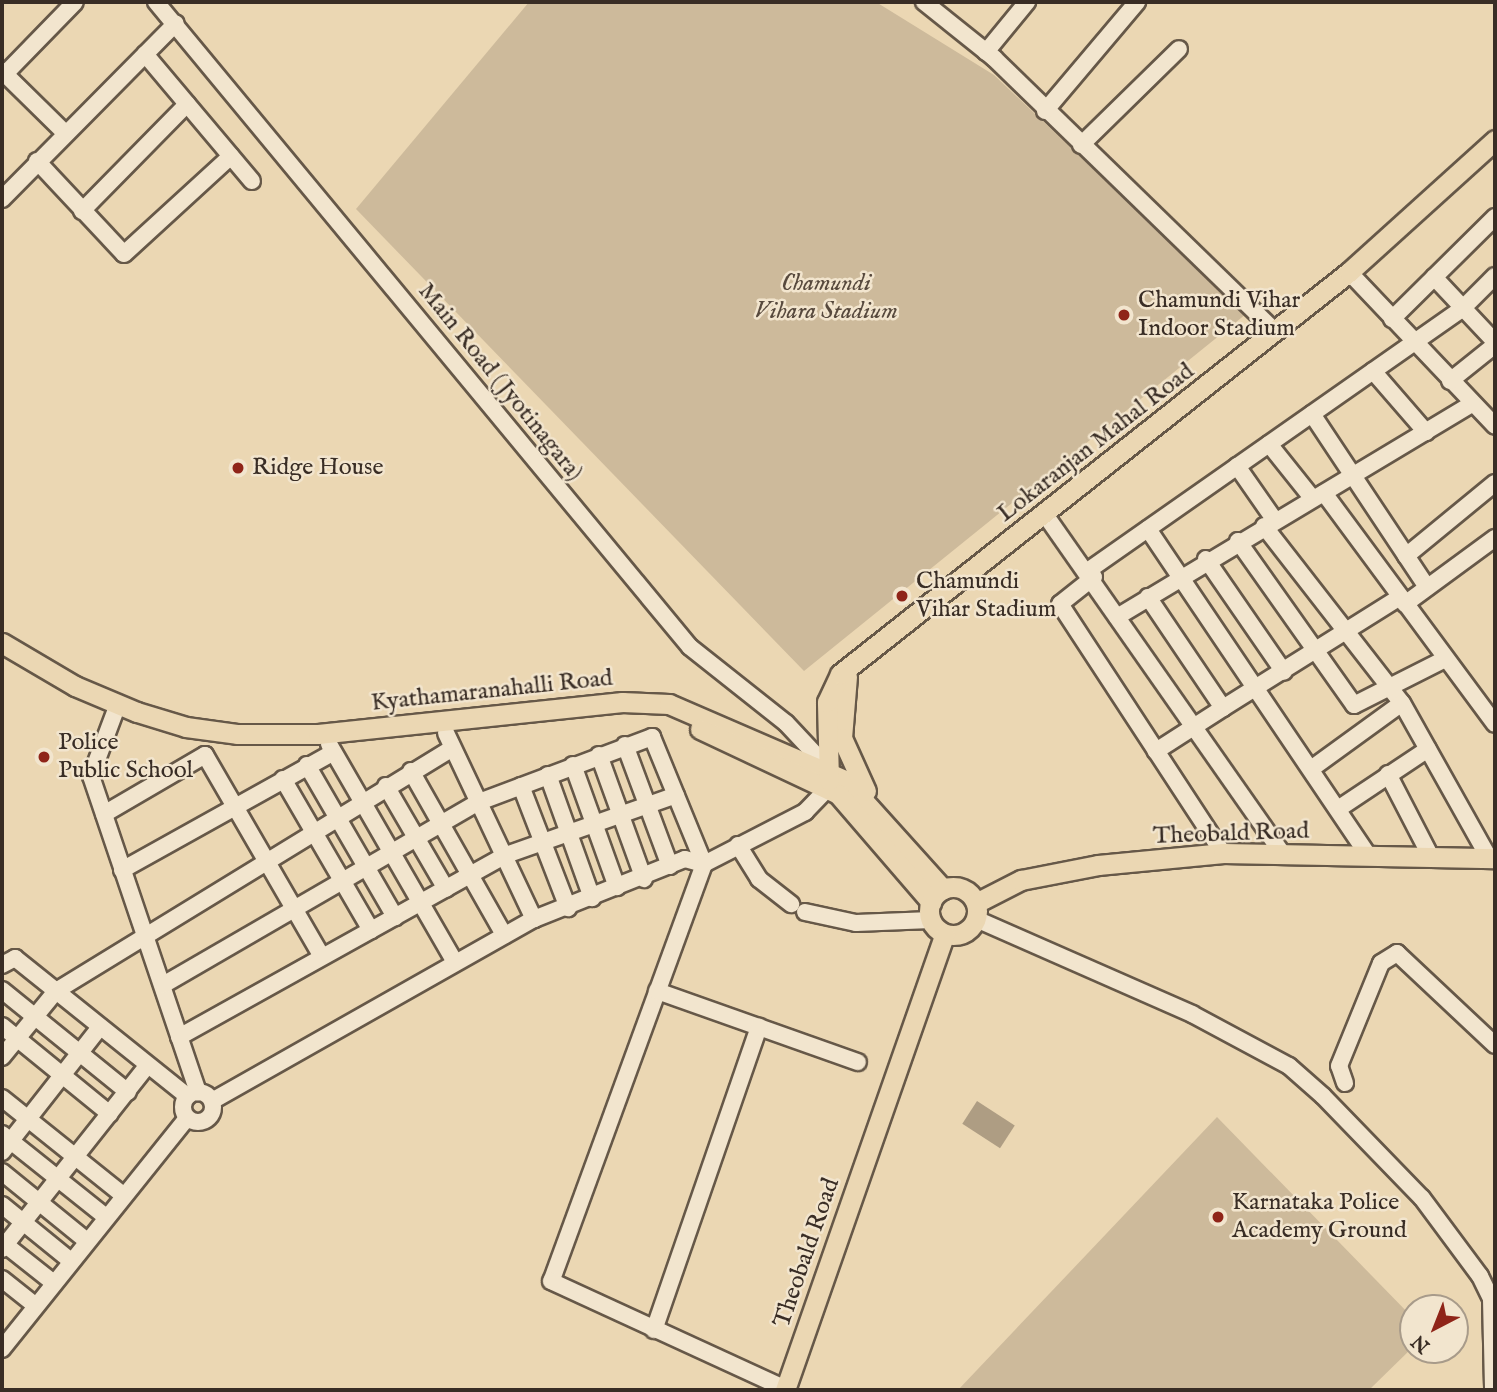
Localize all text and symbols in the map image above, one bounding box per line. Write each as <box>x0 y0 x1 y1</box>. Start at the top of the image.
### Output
park label: Chamundi Vihara Stadium <box>754 270 898 326</box>
street label: Main Road (Jyotinagara) <box>411 277 589 487</box>
place label: Chamundi Vihar Indoor Stadium <box>1138 287 1300 343</box>
marker: Chamundi Vihar Indoor Stadium <box>1116 307 1132 323</box>
street label: Lokaranjan Mahal Road <box>992 357 1200 529</box>
place label: Ridge House <box>252 454 383 482</box>
marker: Ridge House <box>230 460 246 476</box>
place label: Chamundi Vihar Stadium <box>916 568 1056 624</box>
marker: Chamundi Vihar Stadium <box>894 588 910 604</box>
street label: Kyathamaranahalli Road <box>370 664 614 718</box>
place label: Police Public School <box>58 729 193 785</box>
marker: Police Public School <box>36 749 52 765</box>
street label: Theobald Road <box>1152 817 1310 851</box>
street label: Theobald Road <box>768 1174 846 1332</box>
place label: Karnataka Police Academy Ground <box>1232 1189 1407 1245</box>
marker: Karnataka Police Academy Ground <box>1210 1209 1226 1225</box>
north arrow <box>1399 1294 1469 1364</box>
text: N <box>1407 1329 1435 1358</box>

